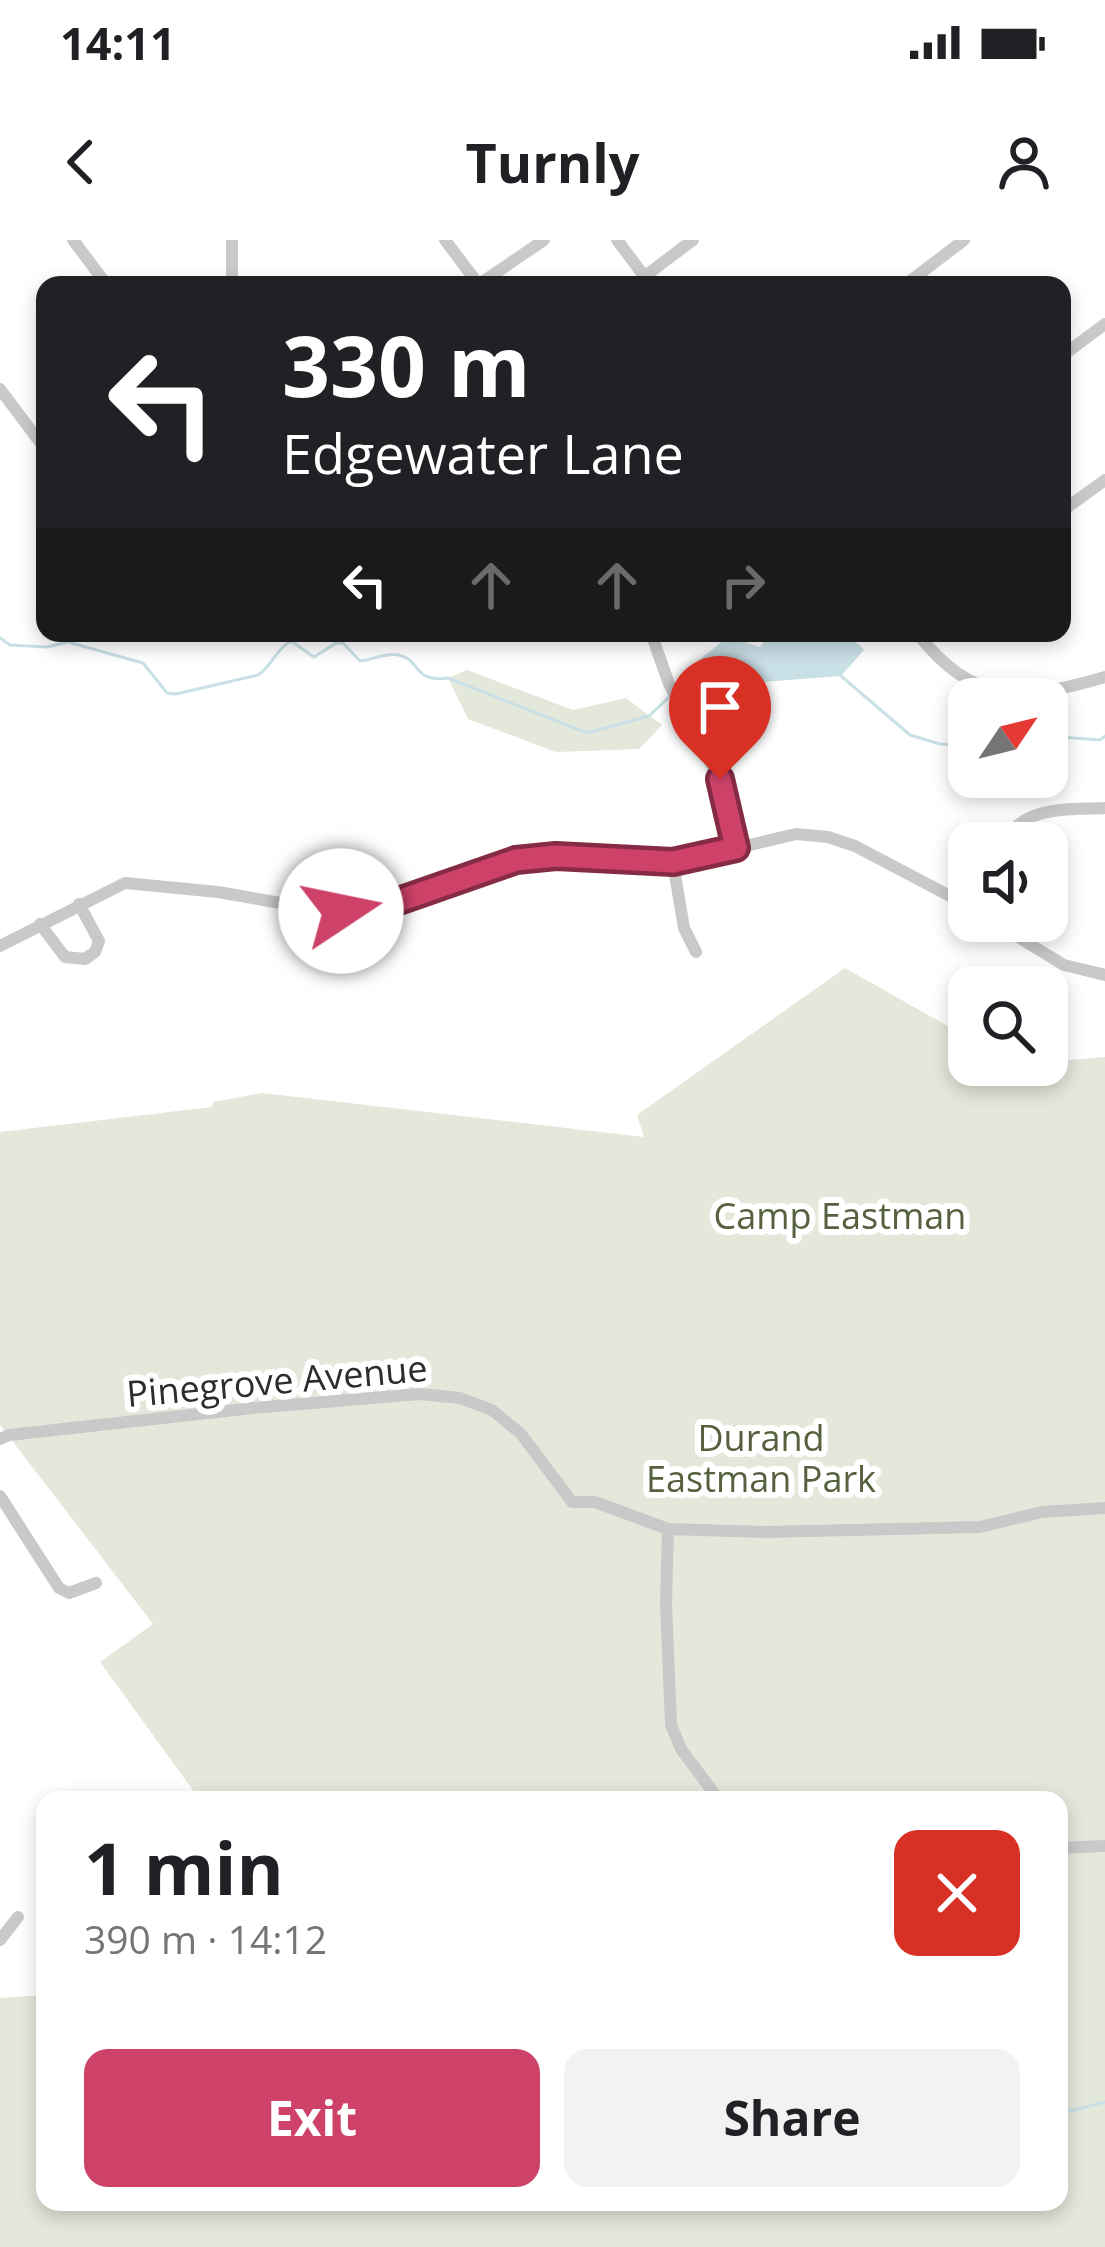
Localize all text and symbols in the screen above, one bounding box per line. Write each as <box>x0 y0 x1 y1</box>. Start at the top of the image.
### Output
text: 14:11 <box>60 12 176 73</box>
text: Turnly <box>466 125 639 199</box>
icon: back <box>48 129 114 195</box>
icon: person <box>991 129 1057 195</box>
text: 330 m <box>282 307 530 422</box>
icon: left <box>84 324 240 480</box>
text: Edgewater Lane <box>282 416 684 490</box>
icon: left <box>332 552 398 618</box>
icon: ahead <box>458 552 524 618</box>
icon: ahead <box>584 552 650 618</box>
icon: right <box>710 552 776 618</box>
pin <box>669 656 771 779</box>
icon: arrive <box>687 674 753 740</box>
north arrow <box>948 678 1068 798</box>
map controls <box>948 678 1068 1086</box>
button: sound <box>948 822 1068 942</box>
position arrow <box>278 848 404 974</box>
button: search <box>948 966 1068 1086</box>
park label: Camp Eastman <box>714 1191 966 1240</box>
street label: Pinegrove Avenue <box>124 1343 429 1418</box>
park label: Durand Eastman Park <box>646 1413 876 1503</box>
text: 1 min <box>84 1818 284 1916</box>
button: close <box>894 1830 1020 1956</box>
text: 390 m · 14:12 <box>84 1912 327 1965</box>
button: Exit <box>84 2049 540 2187</box>
button: Share <box>564 2049 1020 2187</box>

